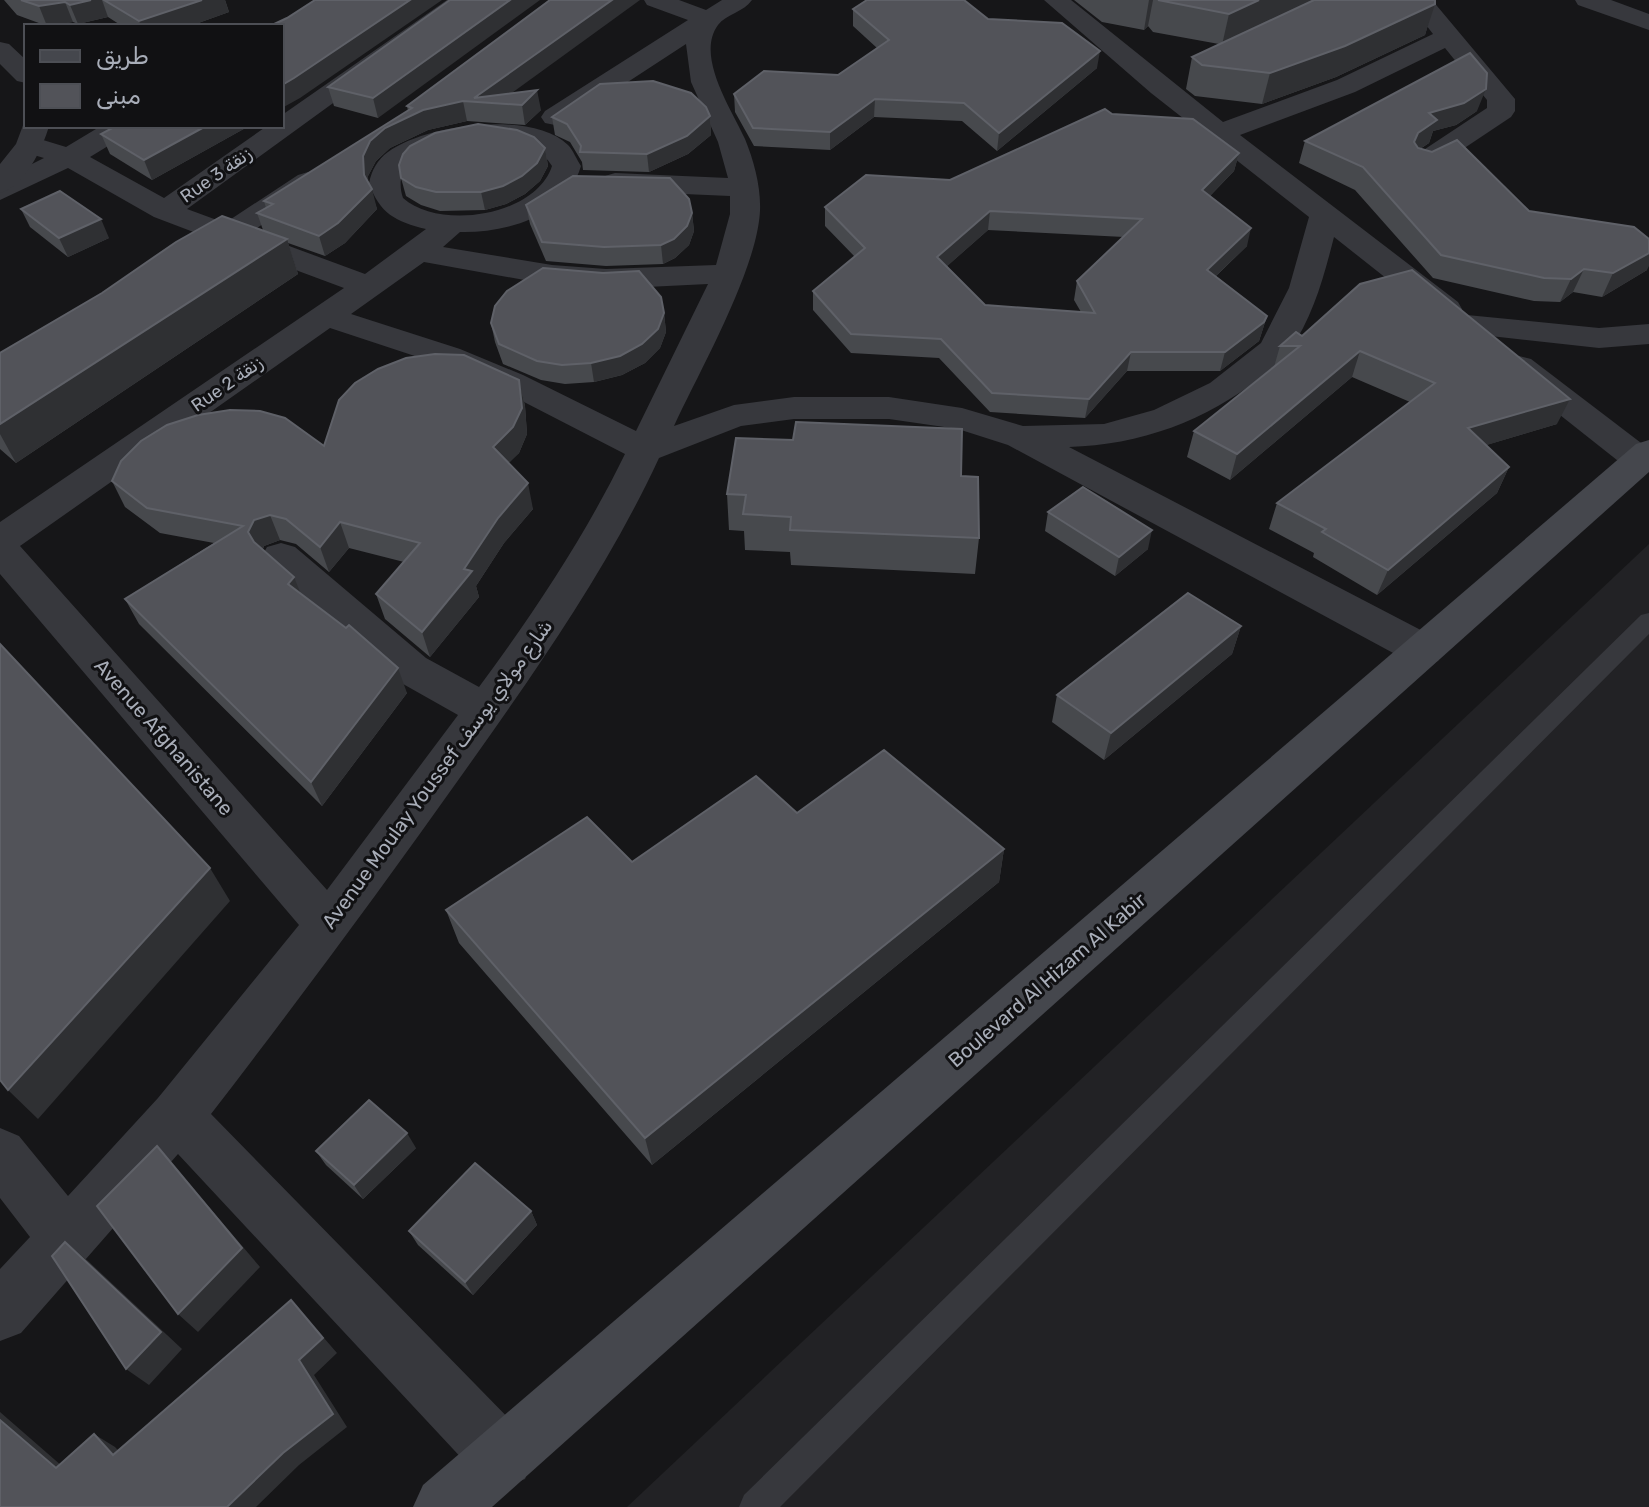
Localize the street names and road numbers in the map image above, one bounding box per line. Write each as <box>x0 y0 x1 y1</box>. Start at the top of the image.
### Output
street label: Rue 3 زنقة <box>176 142 256 208</box>
street label: Rue 2 زنقة <box>187 351 267 417</box>
street label: Avenue Moulay Youssef شارع مولاي يوسف <box>317 615 559 934</box>
street label: Avenue Afghanistane <box>90 654 238 820</box>
street label: Boulevard Al Hizam Al Kabir <box>943 887 1151 1072</box>

